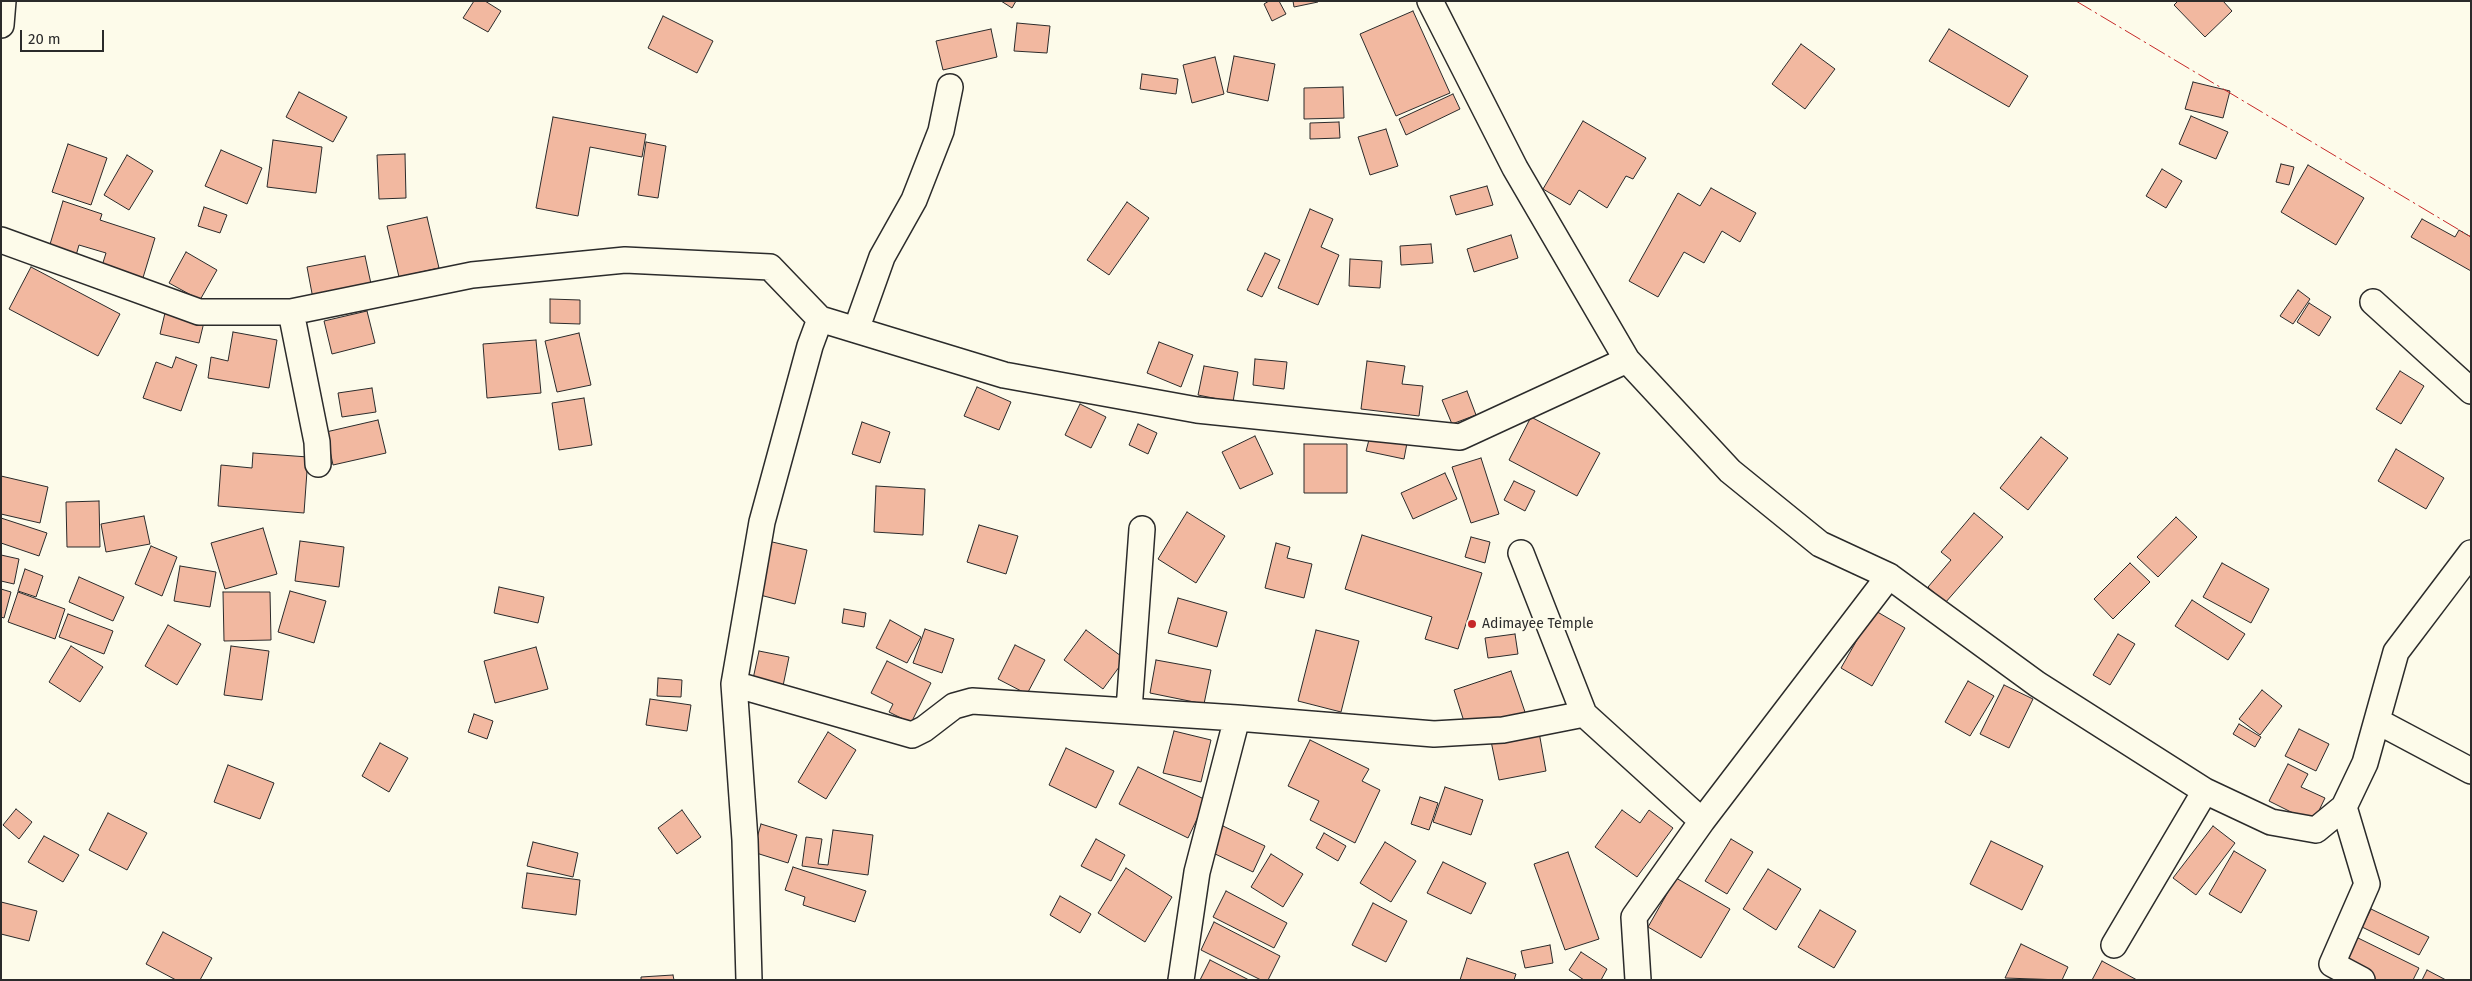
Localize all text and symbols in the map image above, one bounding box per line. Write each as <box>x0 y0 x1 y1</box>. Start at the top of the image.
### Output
scale bar <box>22 20 106 52</box>
text: 20 m <box>28 30 61 48</box>
place label: Adimayee Temple <box>1482 616 1594 632</box>
marker: Adimayee Temple <box>1466 618 1478 630</box>

